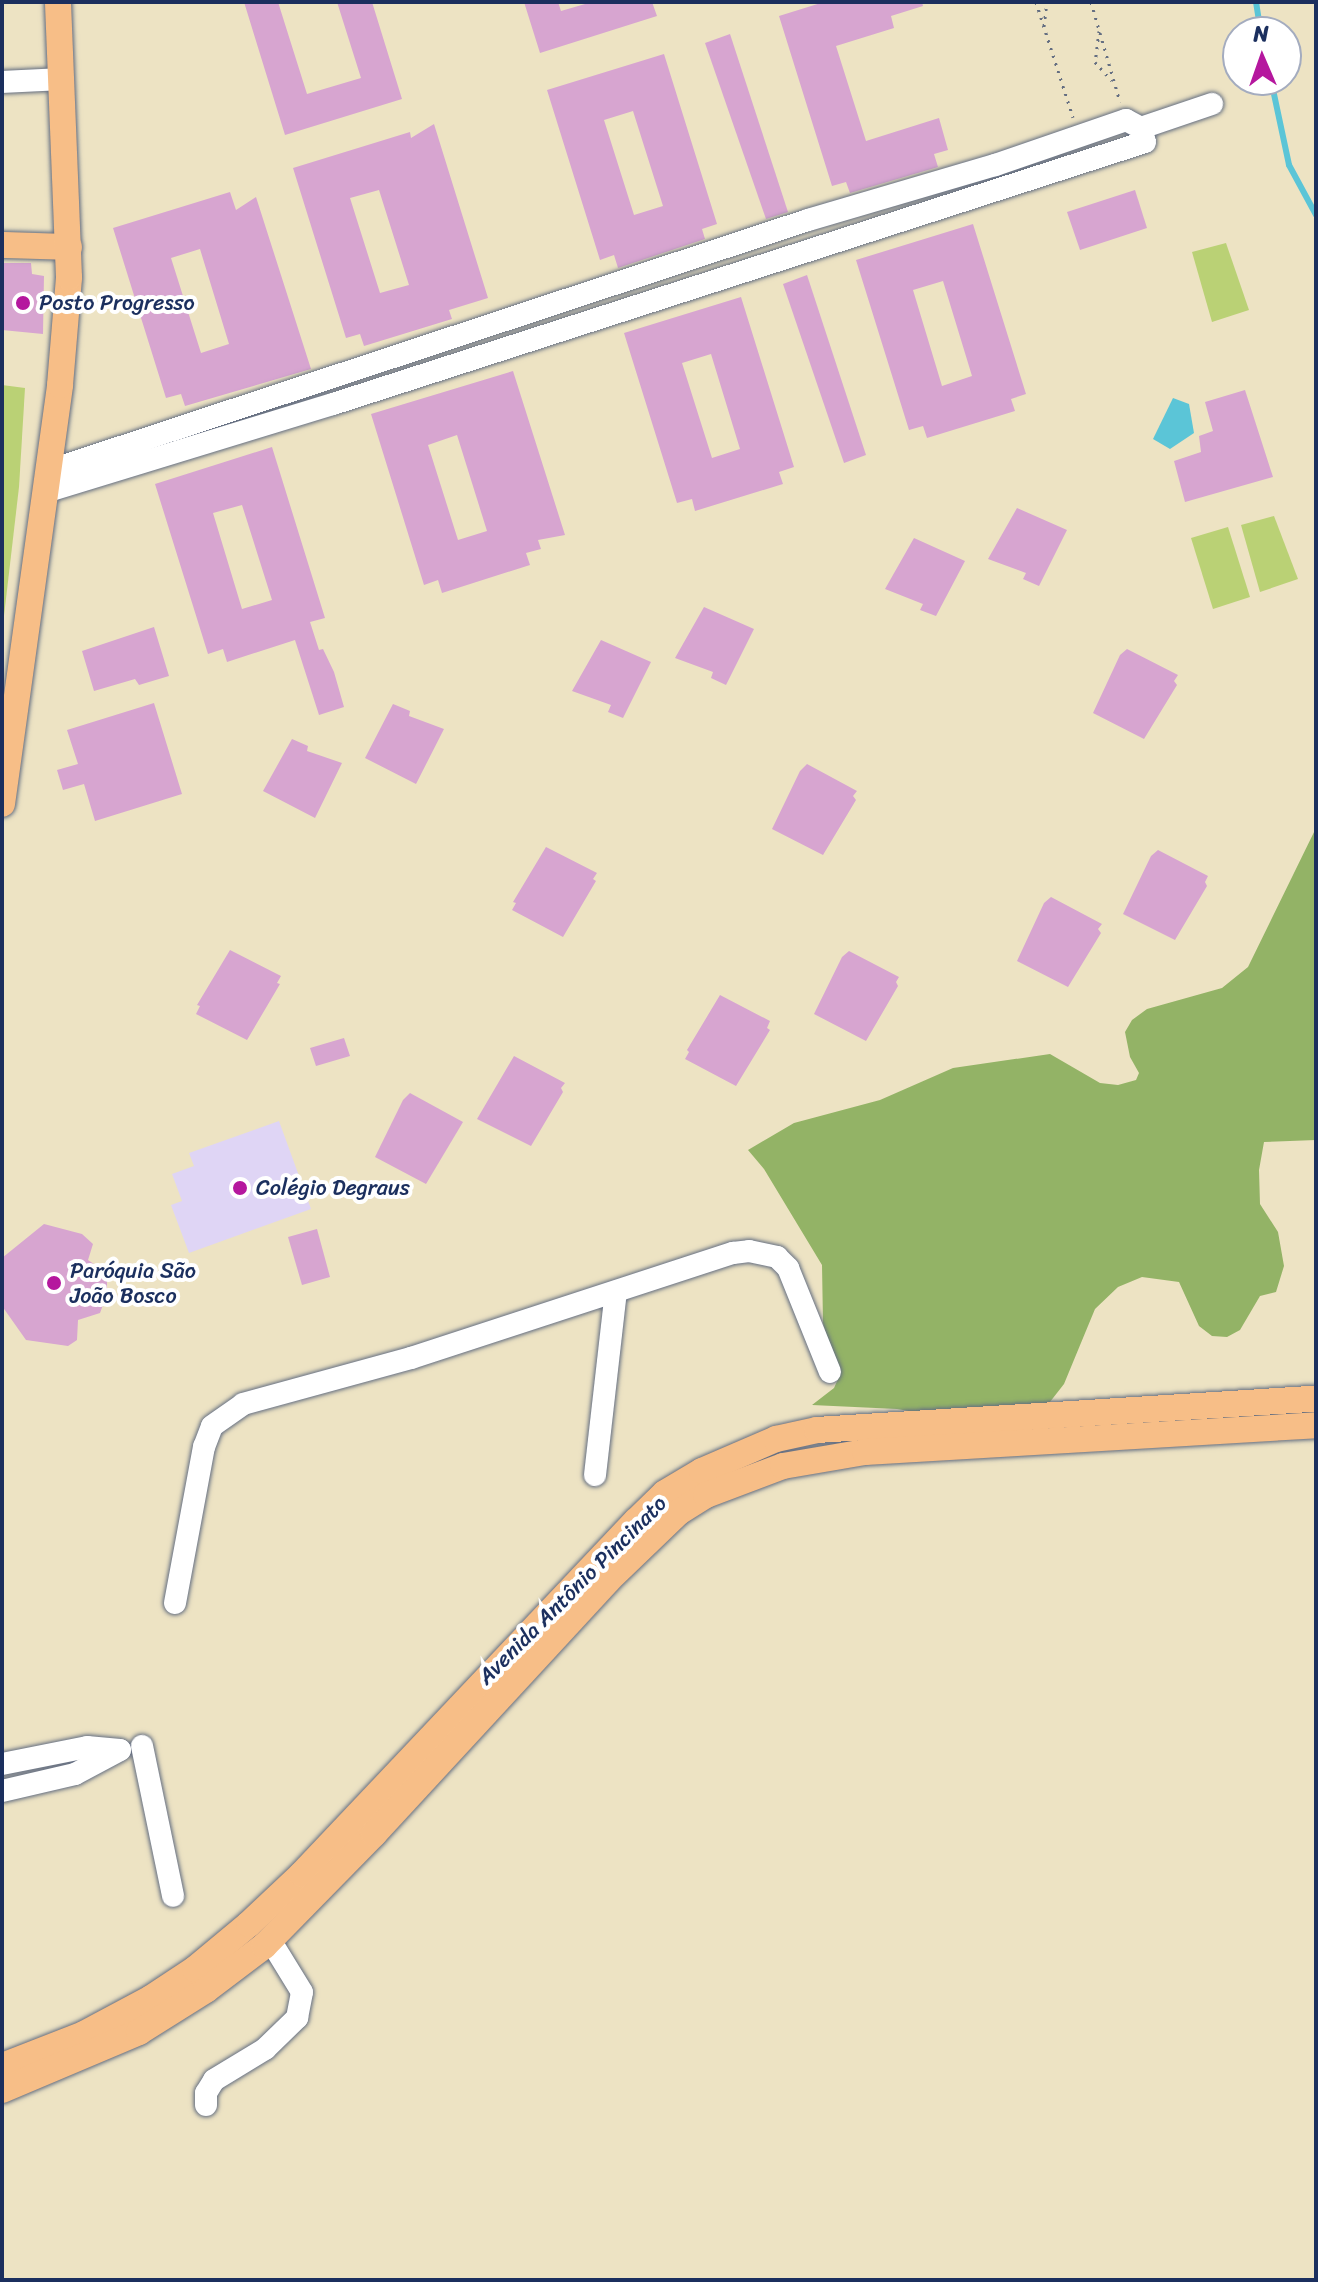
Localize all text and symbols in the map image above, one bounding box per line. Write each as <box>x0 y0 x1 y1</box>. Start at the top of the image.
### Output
text: N <box>1253 14 1270 53</box>
north arrow <box>1222 16 1302 96</box>
place label: Posto Progresso <box>39 290 196 316</box>
marker: Posto Progresso <box>14 294 32 312</box>
place label: Colégio Degraus <box>256 1175 409 1201</box>
marker: Colégio Degraus <box>231 1179 249 1197</box>
place label: Paróquia São João Bosco <box>70 1257 196 1308</box>
marker: Paróquia São João Bosco <box>45 1274 63 1292</box>
street label: Avenida Antônio Pincinato <box>472 1490 672 1690</box>

